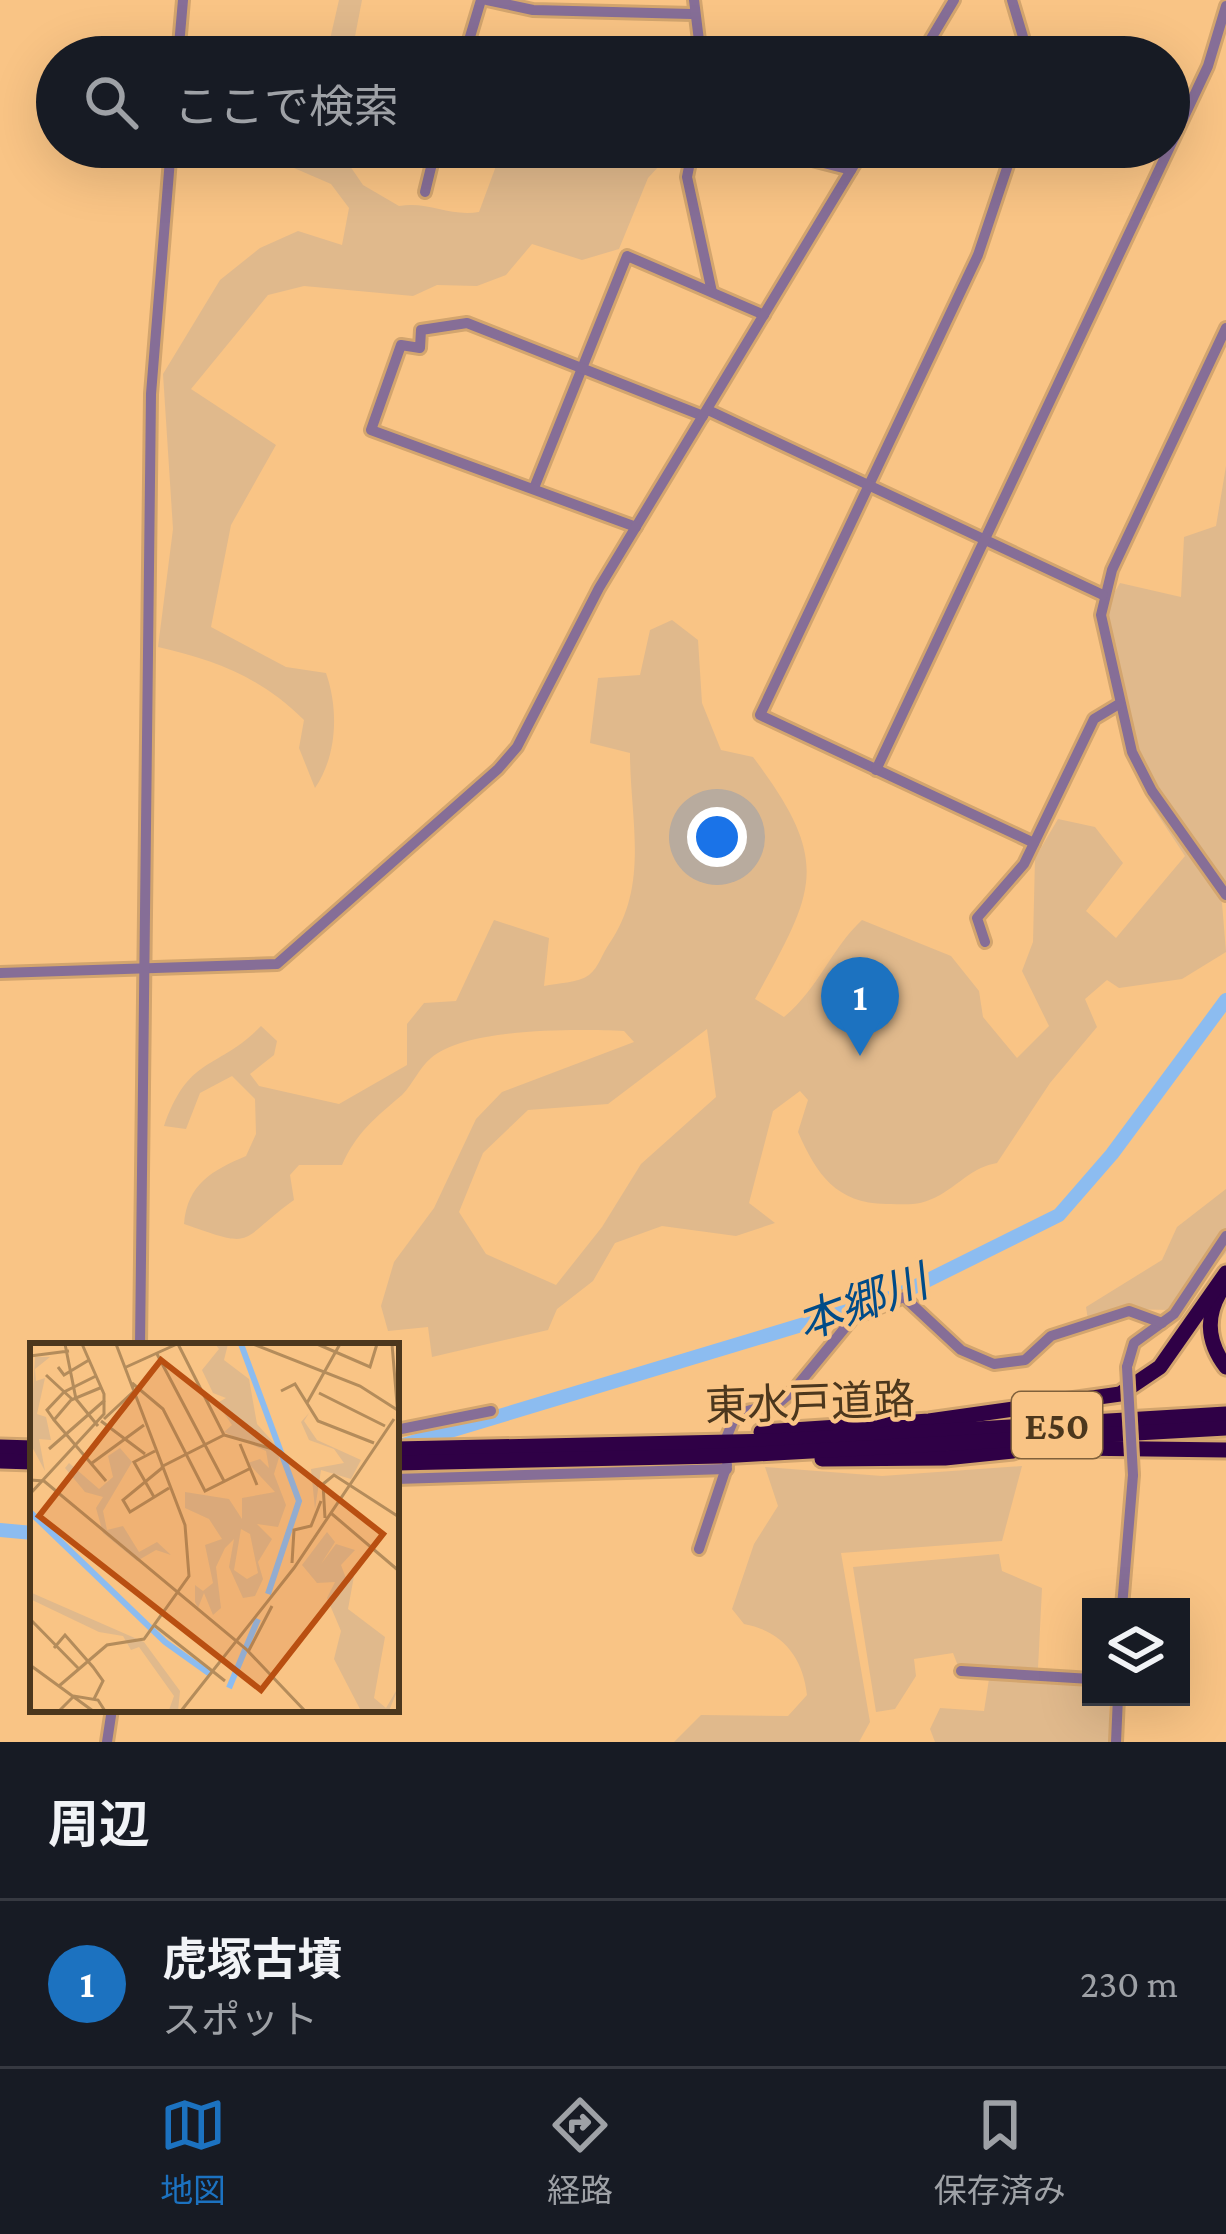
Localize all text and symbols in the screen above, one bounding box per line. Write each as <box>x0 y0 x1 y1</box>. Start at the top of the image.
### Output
search box <box>36 36 1190 168</box>
icon: search <box>78 69 144 135</box>
text: ここで検索 <box>174 82 399 132</box>
your location <box>687 807 747 867</box>
pin: 1 <box>821 957 899 1056</box>
water label: 本郷川 <box>790 1255 938 1350</box>
inset map <box>30 1343 399 1712</box>
street label: 東水戸道路 <box>704 1375 916 1430</box>
road number: E50 <box>1012 1392 1102 1458</box>
map controls <box>1082 1598 1190 1706</box>
button: layers <box>1082 1598 1190 1706</box>
text: 周辺 <box>48 1796 150 1853</box>
text: 虎塚古墳 <box>162 1935 342 1985</box>
text: 1 <box>80 1962 94 2005</box>
text: 230 m <box>1080 1962 1178 2005</box>
text: スポット <box>162 1998 318 2041</box>
tab: 地図 <box>160 2092 226 2212</box>
tab: 経路 <box>547 2092 613 2212</box>
tab: 保存済み <box>934 2092 1066 2212</box>

